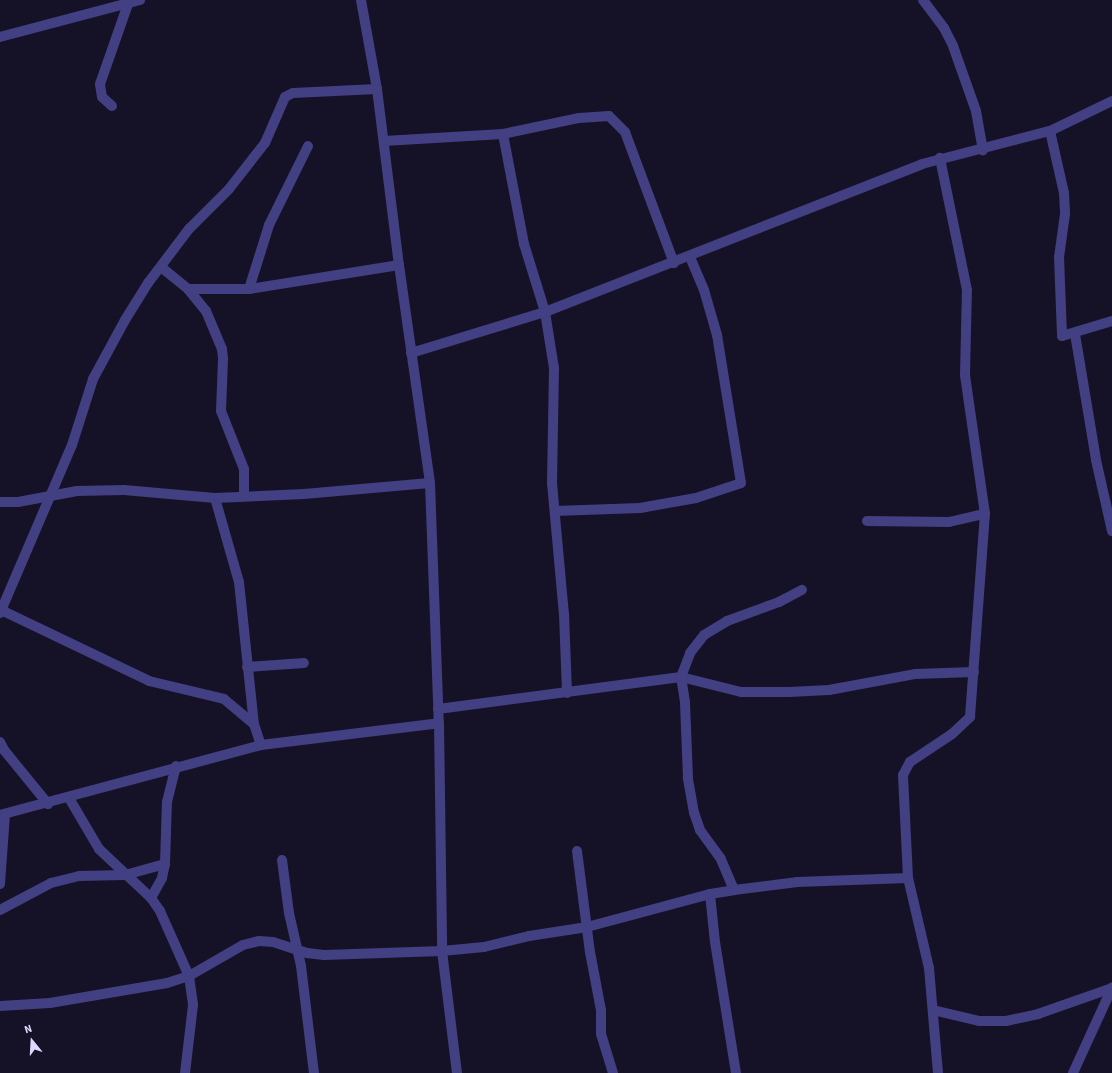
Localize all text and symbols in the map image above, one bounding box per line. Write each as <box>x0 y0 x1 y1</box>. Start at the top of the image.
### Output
north arrow <box>12 1021 52 1061</box>
text: N <box>22 1021 34 1037</box>

